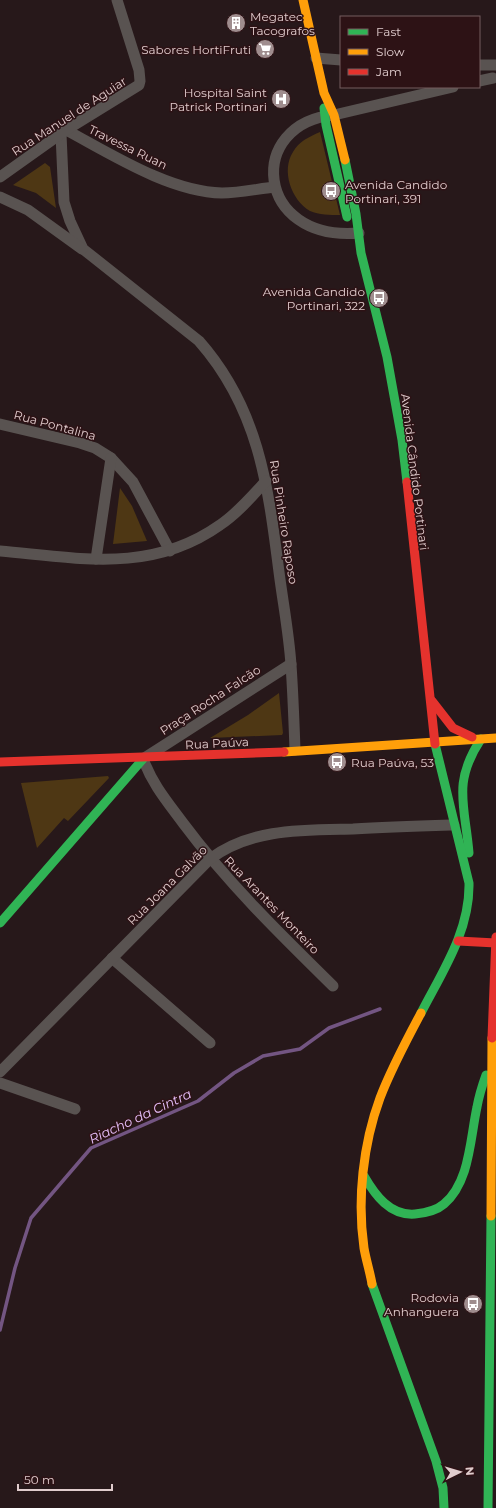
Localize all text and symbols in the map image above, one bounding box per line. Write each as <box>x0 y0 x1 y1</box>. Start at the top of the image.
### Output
place label: Megatec Tacografos <box>250 9 315 38</box>
building icon: Megatec Tacografos <box>225 12 247 34</box>
legend <box>340 16 480 88</box>
text: Fast <box>376 24 401 39</box>
supermarket icon: Sabores HortiFruti <box>254 38 276 60</box>
place label: Sabores HortiFruti <box>141 42 251 57</box>
text: Slow <box>376 44 405 59</box>
text: Jam <box>375 64 402 79</box>
street label: Rua Manuel de Aguiar <box>9 73 129 159</box>
place label: Hospital Saint Patrick Portinari <box>169 85 267 114</box>
hospital icon: Hospital Saint Patrick Portinari <box>270 88 292 110</box>
street label: Travessa Ruan <box>86 122 170 172</box>
place label: Avenida Candido Portinari, 391 <box>345 177 447 206</box>
bus stop icon: Avenida Candido Portinari, 391 <box>320 180 342 202</box>
place label: Avenida Candido Portinari, 322 <box>263 284 365 313</box>
bus stop icon: Avenida Candido Portinari, 322 <box>368 287 390 309</box>
street label: Avenida Cândido Portinari <box>398 393 432 551</box>
street label: Rua Pontalina <box>12 407 98 443</box>
street label: Rua Pinheiro Raposo <box>267 459 301 585</box>
street label: Praça Rocha Falcão <box>157 662 263 738</box>
street label: Rua Paúva <box>185 734 249 752</box>
bus stop icon: Rua Paúva, 53 <box>326 751 348 773</box>
place label: Rua Paúva, 53 <box>351 755 434 770</box>
street label: Rua Joana Galvão <box>124 842 210 928</box>
street label: Rua Arantes Monteiro <box>221 853 323 957</box>
water label: Riacho da Cintra <box>86 1085 194 1147</box>
place label: Rodovia Anhanguera <box>384 1290 459 1319</box>
bus stop icon: Rodovia Anhanguera <box>462 1293 484 1315</box>
north arrow <box>440 1452 480 1492</box>
scale bar <box>18 1466 112 1492</box>
text: N <box>463 1466 477 1476</box>
text: 50 m <box>24 1472 55 1487</box>

